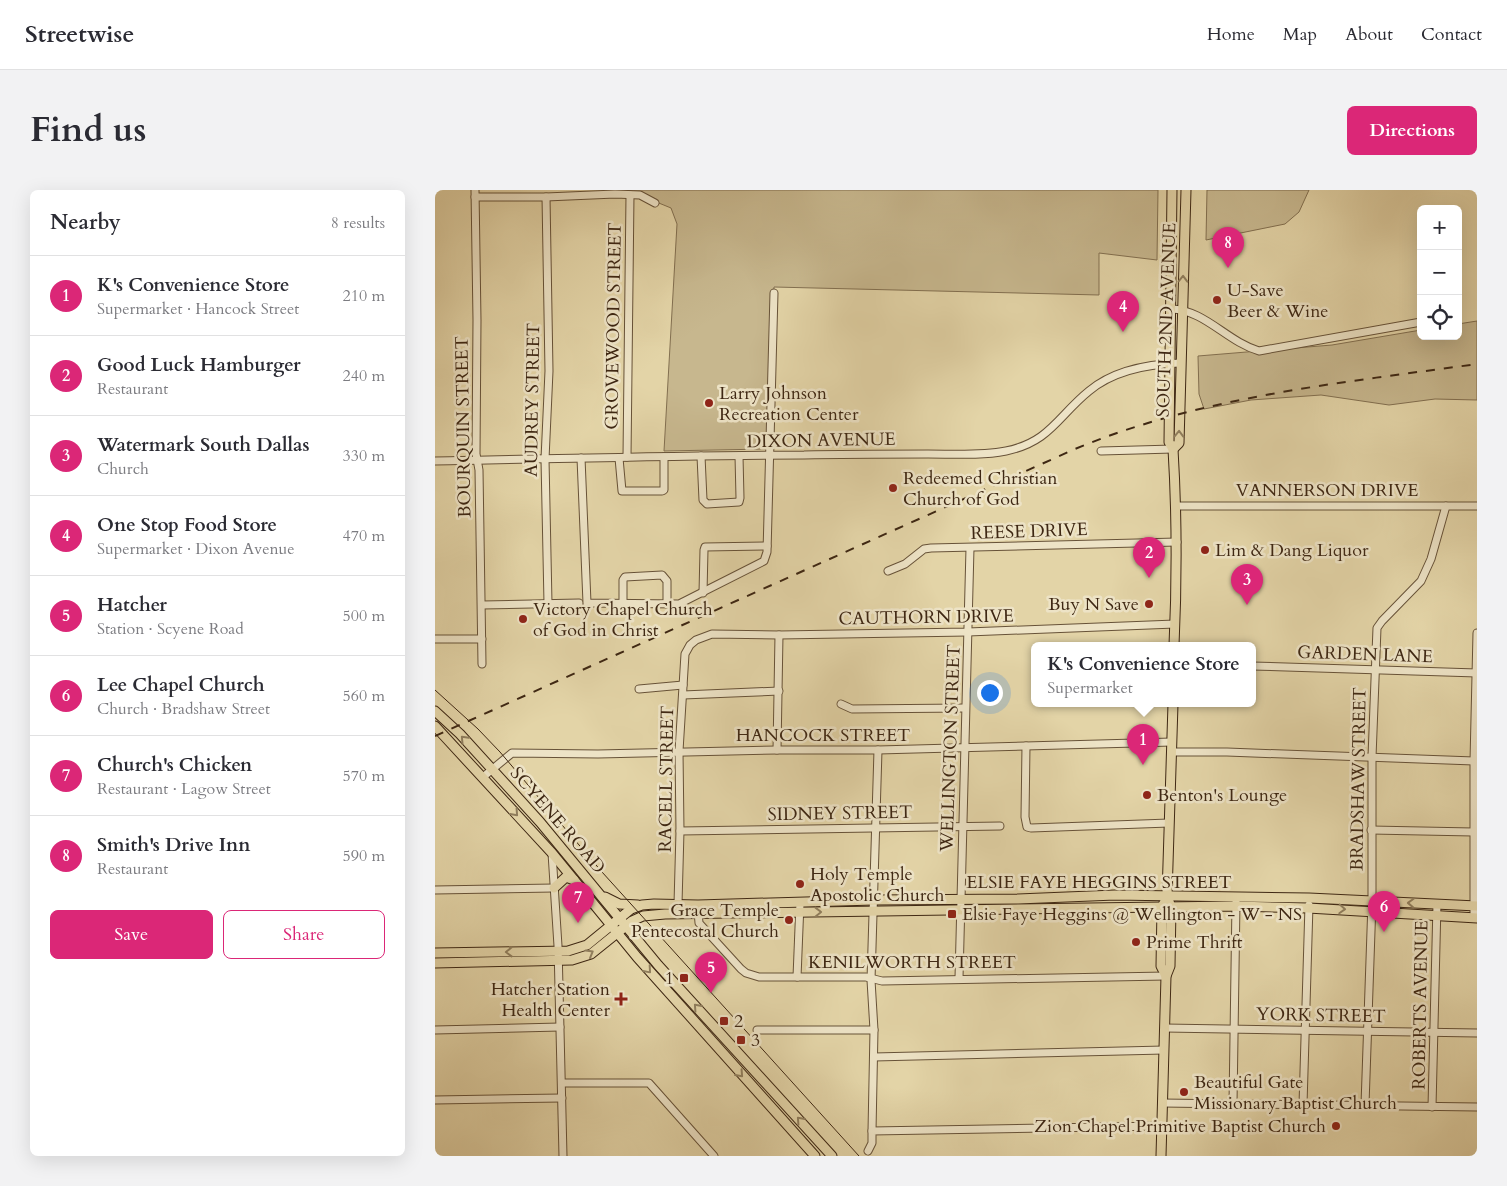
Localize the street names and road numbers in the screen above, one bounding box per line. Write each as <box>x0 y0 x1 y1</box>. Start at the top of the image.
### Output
street label: GROVEWOOD STREET <box>599 222 628 430</box>
street label: SOUTH 2ND AVENUE <box>1151 222 1182 418</box>
street label: AUDREY STREET <box>519 323 546 477</box>
street label: BOURQUIN STREET <box>449 336 478 518</box>
street label: DIXON AVENUE <box>746 427 896 454</box>
street label: VANNERSON DRIVE <box>1236 478 1418 503</box>
street label: REESE DRIVE <box>970 517 1088 546</box>
street label: CAUTHORN DRIVE <box>838 603 1014 632</box>
street label: GARDEN LANE <box>1297 640 1433 669</box>
street label: WELLINGTON STREET <box>934 644 967 853</box>
street label: BRADSHAW STREET <box>1344 687 1373 871</box>
street label: RACELL STREET <box>653 705 680 853</box>
street label: HANCOCK STREET <box>736 723 910 748</box>
street label: SCYENE ROAD <box>504 762 611 879</box>
street label: SIDNEY STREET <box>767 800 913 827</box>
street label: ELSIE FAYE HEGGINS STREET <box>966 870 1232 895</box>
street label: ROBERTS AVENUE <box>1407 920 1434 1090</box>
street label: KENILWORTH STREET <box>808 950 1016 975</box>
street label: YORK STREET <box>1256 1002 1386 1029</box>

